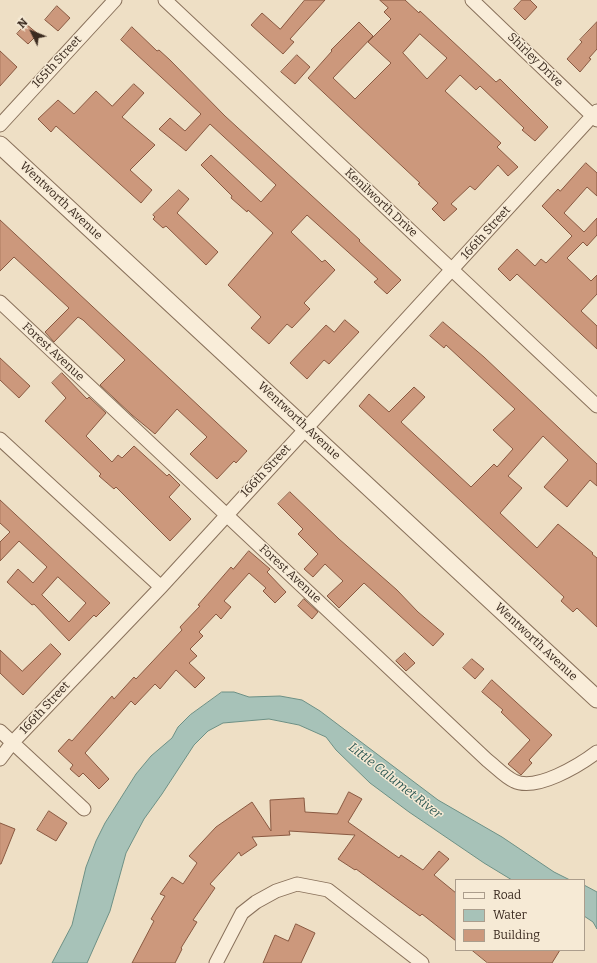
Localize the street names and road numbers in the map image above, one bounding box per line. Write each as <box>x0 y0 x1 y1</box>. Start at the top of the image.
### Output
street label: Shirley Drive <box>504 30 566 90</box>
street label: 165th Street <box>29 33 85 91</box>
street label: Wentworth Avenue <box>17 159 105 243</box>
street label: Kenilworth Drive <box>342 166 420 240</box>
street label: 166th Street <box>458 203 514 263</box>
street label: Forest Avenue <box>19 320 87 384</box>
street label: Wentworth Avenue <box>255 379 343 463</box>
street label: 166th Street <box>238 442 294 500</box>
street label: Forest Avenue <box>256 542 324 606</box>
street label: Wentworth Avenue <box>492 600 580 684</box>
street label: 166th Street <box>17 679 73 737</box>

